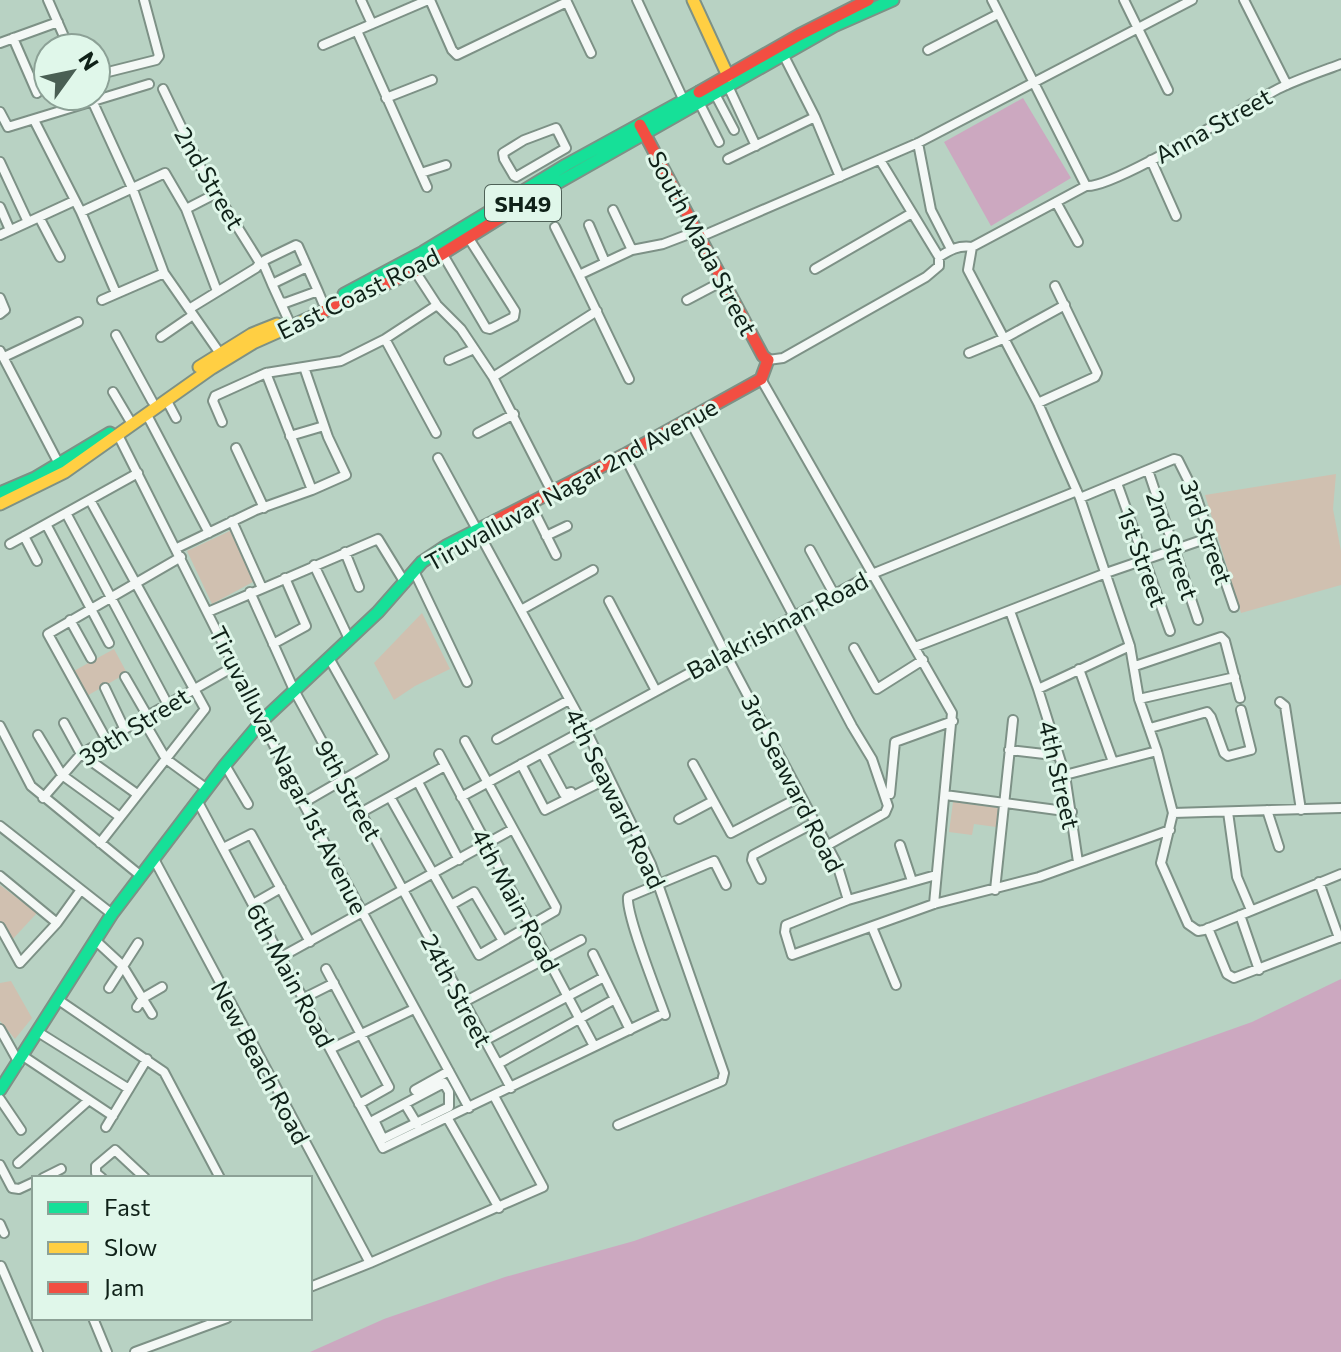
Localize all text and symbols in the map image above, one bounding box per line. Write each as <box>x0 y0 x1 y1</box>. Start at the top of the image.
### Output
north arrow <box>32 32 112 112</box>
text: N <box>73 47 105 75</box>
street label: Anna Street <box>1150 81 1277 169</box>
street label: 2nd Street <box>169 122 251 234</box>
street label: South Mada Street <box>642 146 764 340</box>
road number: SH49 <box>485 185 561 221</box>
street label: East Coast Road <box>272 241 444 345</box>
street label: Tiruvalluvar Nagar 2nd Avenue <box>420 391 722 577</box>
street label: 3rd Street <box>1175 476 1239 588</box>
street label: 2nd Street <box>1141 487 1205 603</box>
street label: 1st Street <box>1112 503 1174 611</box>
street label: Balakrishnan Road <box>682 565 872 685</box>
street label: Tiruvalluvar Nagar 1st Avenue <box>204 621 374 919</box>
street label: 39th Street <box>74 681 195 771</box>
street label: 3rd Seaward Road <box>736 689 850 877</box>
street label: 4th Seaward Road <box>560 703 672 893</box>
street label: 4th Street <box>1033 718 1087 832</box>
street label: 9th Street <box>310 735 389 846</box>
street label: 4th Main Road <box>466 823 566 977</box>
street label: 6th Main Road <box>241 898 341 1052</box>
street label: 24th Street <box>415 929 499 1051</box>
street label: New Beach Road <box>206 975 316 1149</box>
legend <box>32 1176 312 1320</box>
text: Fast <box>104 1192 151 1221</box>
text: Slow <box>104 1232 157 1261</box>
text: Jam <box>104 1272 144 1301</box>

